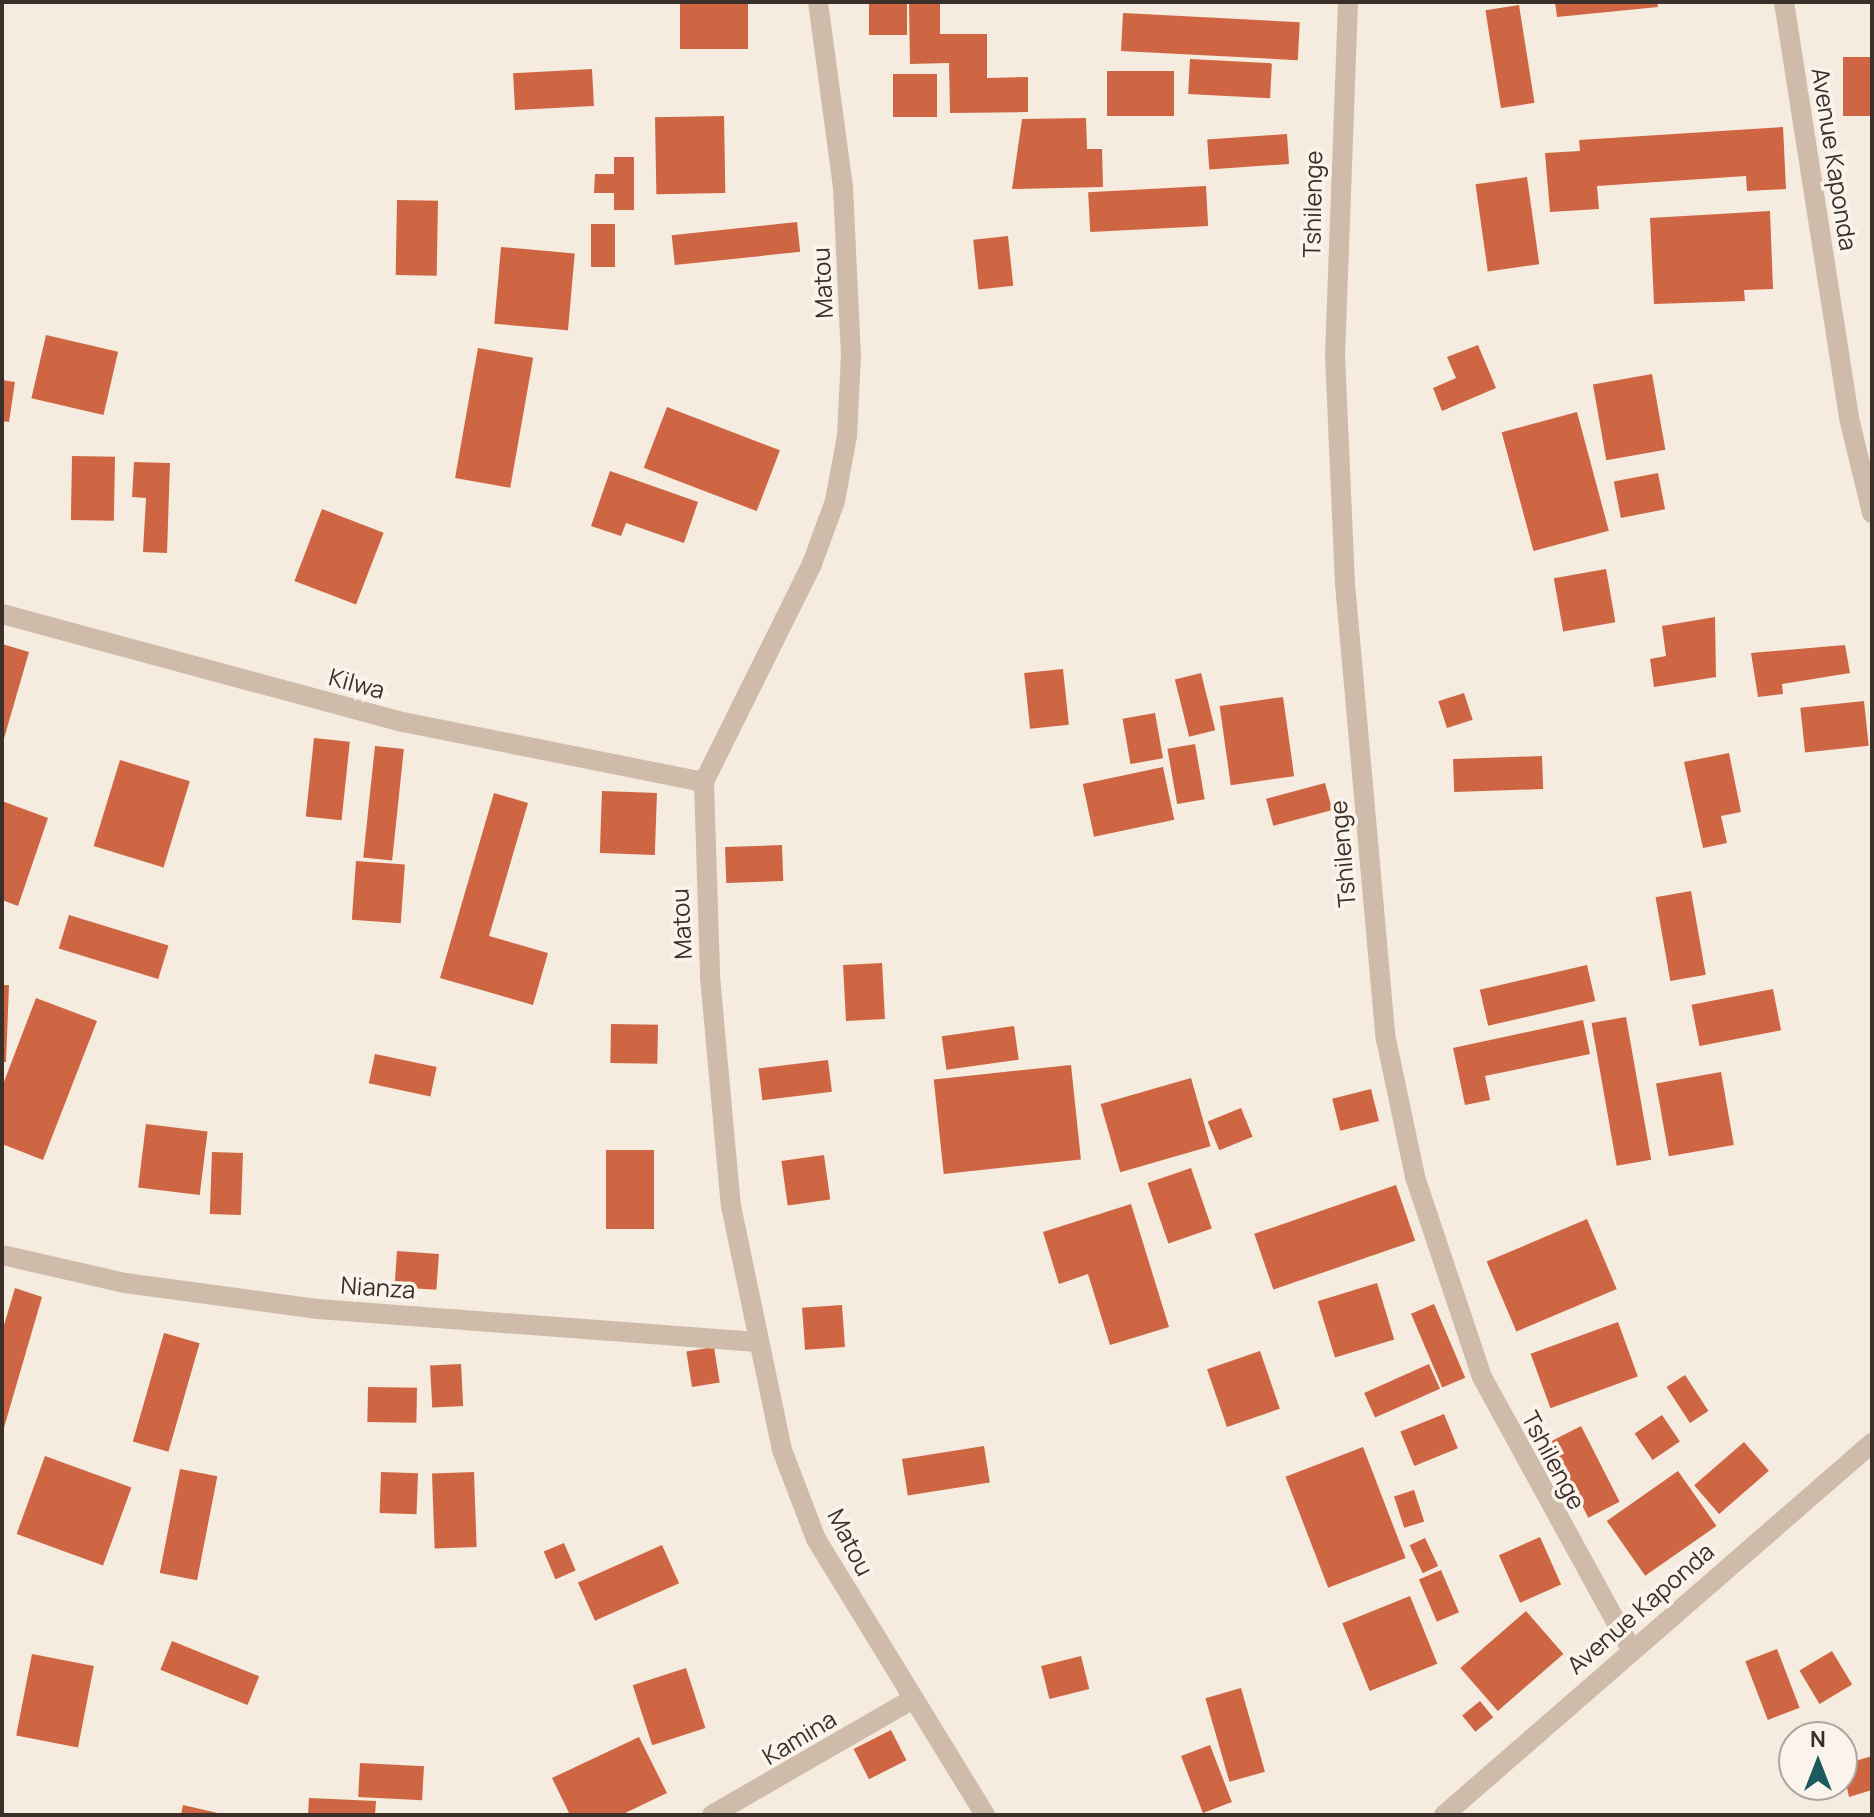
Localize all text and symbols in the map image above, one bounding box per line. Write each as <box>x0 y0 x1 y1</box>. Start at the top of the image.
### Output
street label: Avenue Kaponda <box>1806 66 1864 252</box>
street label: Tshilenge <box>1297 150 1327 258</box>
street label: Matou <box>806 247 838 319</box>
street label: Kilwa <box>326 662 388 704</box>
street label: Tshilenge <box>1323 799 1361 909</box>
street label: Matou <box>665 888 697 960</box>
street label: Nianza <box>340 1270 416 1304</box>
street label: Tshilenge <box>1516 1406 1592 1514</box>
street label: Matou <box>822 1504 880 1580</box>
street label: Avenue Kaponda <box>1561 1537 1719 1679</box>
street label: Kamina <box>757 1704 841 1770</box>
north arrow <box>1778 1721 1858 1801</box>
text: N <box>1810 1724 1826 1754</box>

